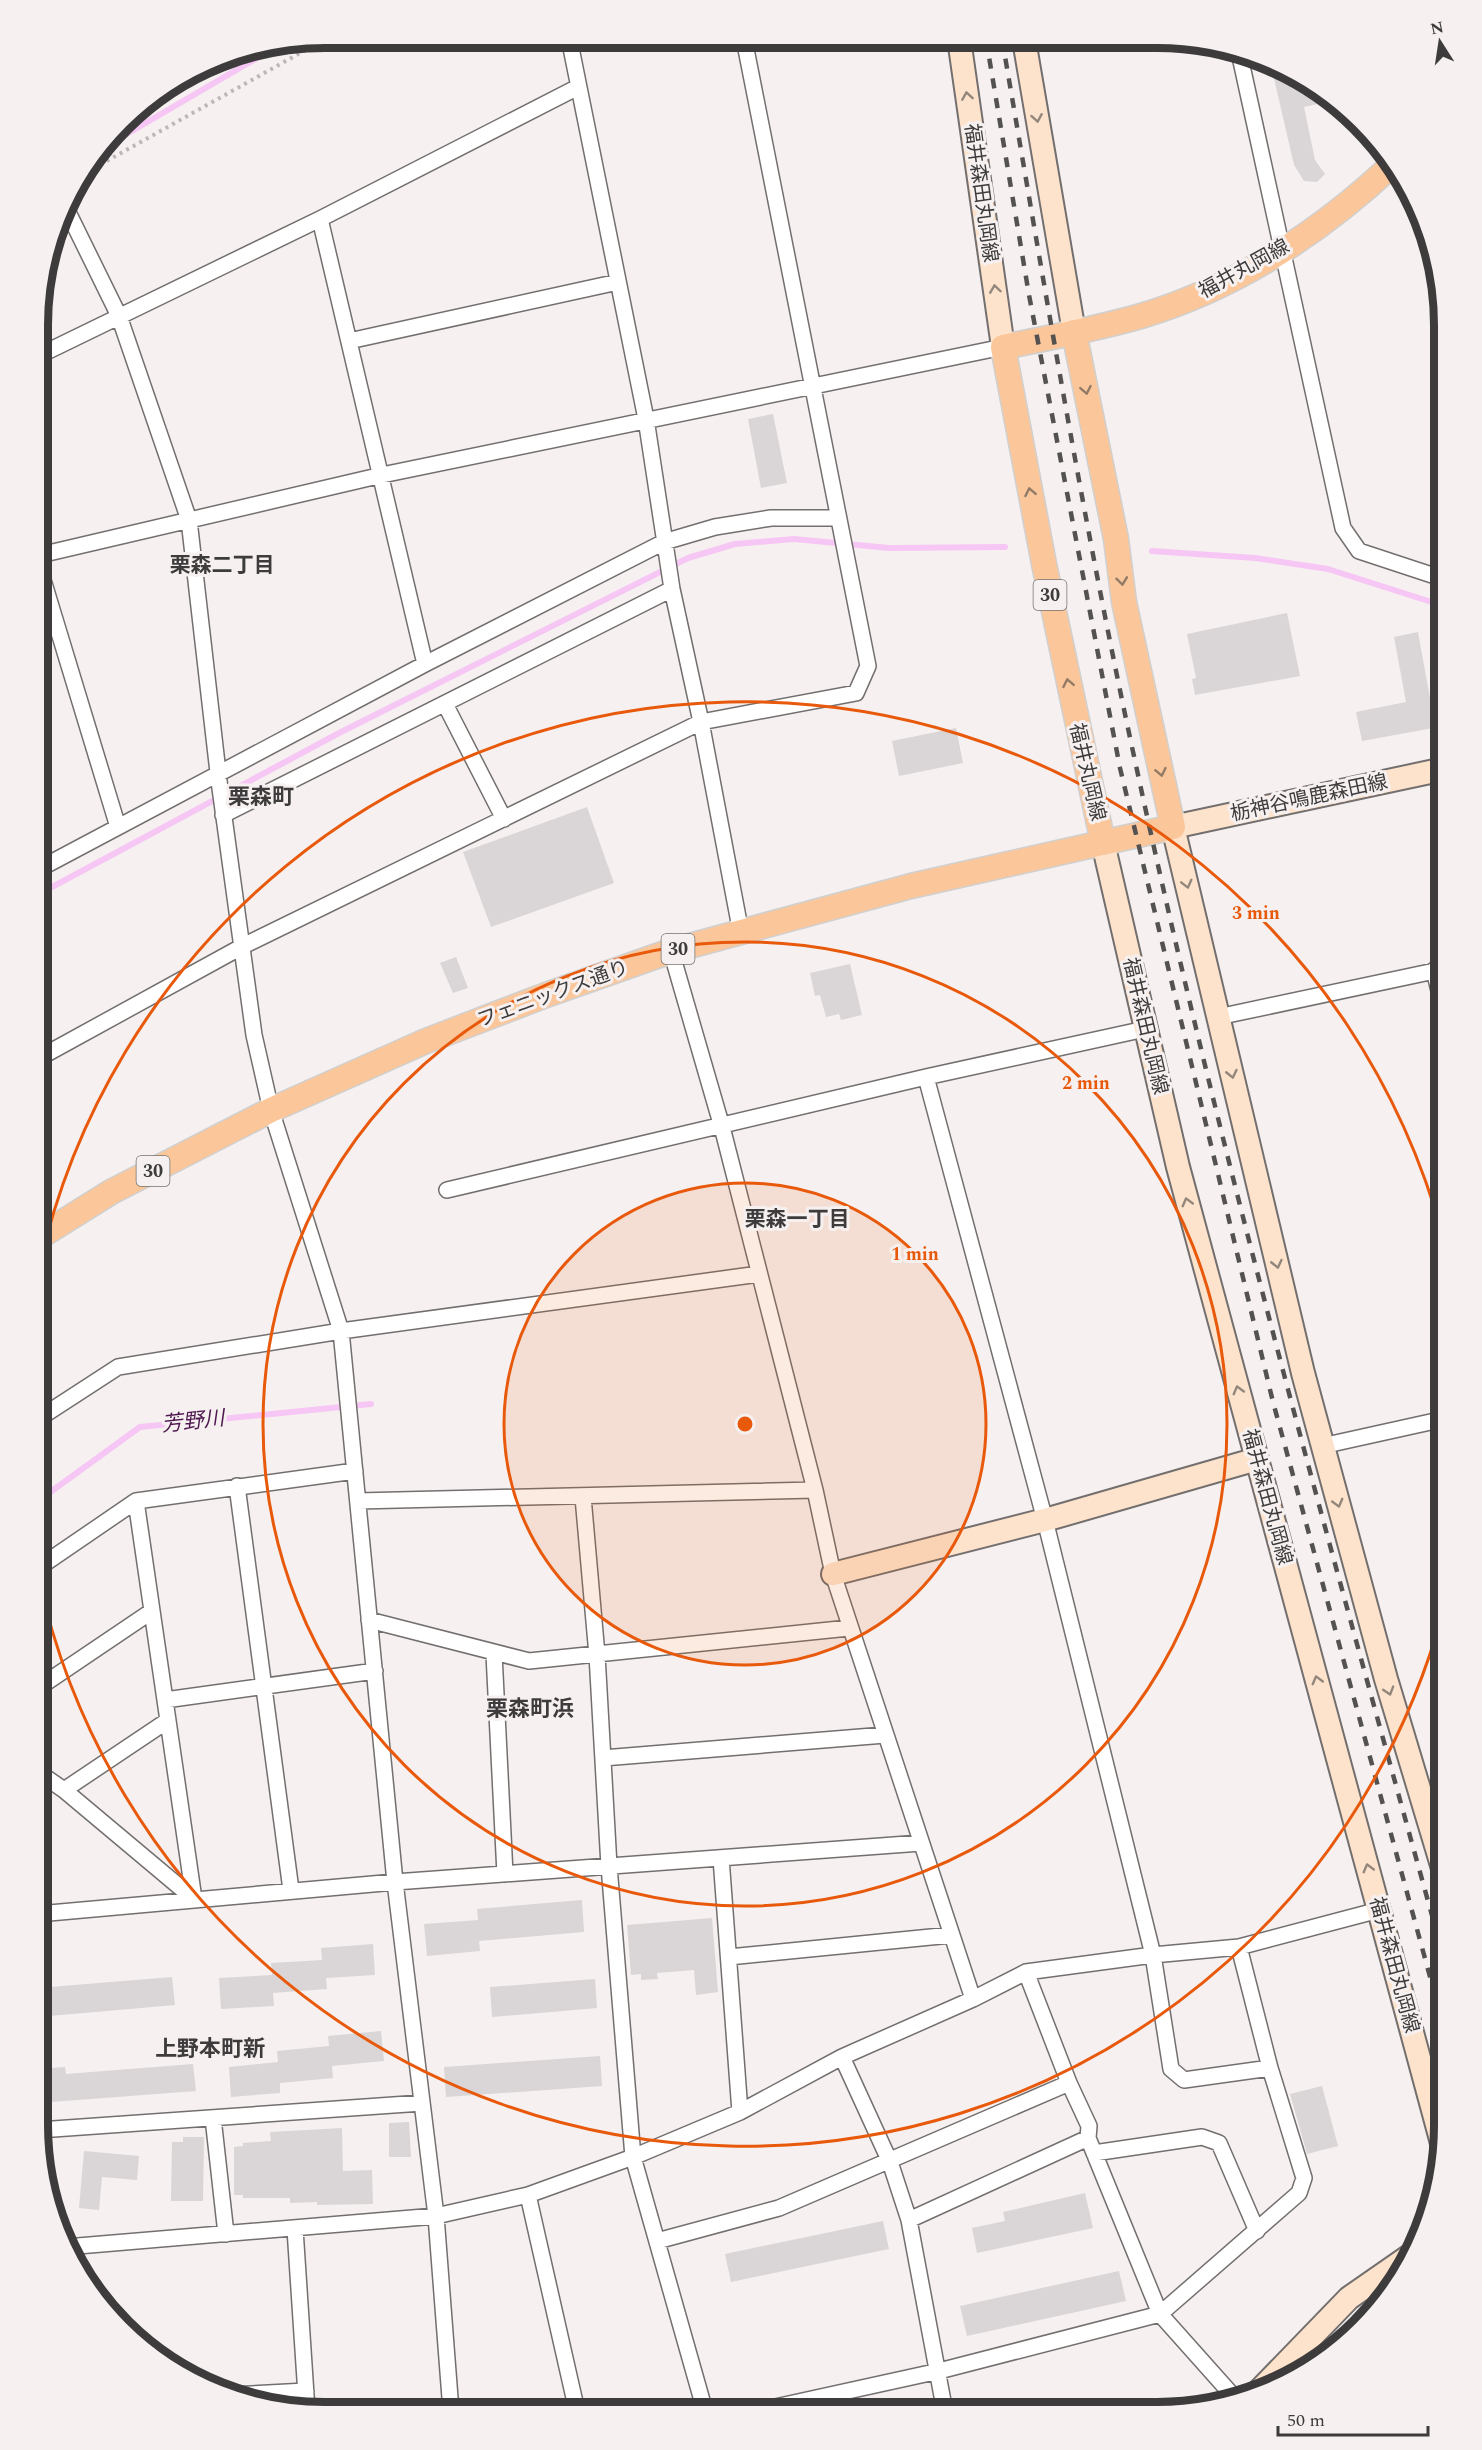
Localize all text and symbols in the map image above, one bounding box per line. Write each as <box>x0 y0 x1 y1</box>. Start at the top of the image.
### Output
north arrow <box>1410 12 1470 72</box>
text: N <box>1428 15 1446 41</box>
one-way arrow <box>962 92 974 101</box>
one-way arrow <box>1030 113 1042 123</box>
street label: 福井森田丸岡線 <box>956 122 1006 264</box>
street label: 福井丸岡線 <box>1193 232 1295 306</box>
one-way arrow <box>989 285 1001 294</box>
one-way arrow <box>1079 384 1092 394</box>
one-way arrow <box>1024 487 1037 497</box>
district label: 栗森二丁目 <box>170 550 275 582</box>
one-way arrow <box>1115 577 1127 586</box>
road number: 30 <box>1034 580 1066 610</box>
one-way arrow <box>1062 678 1075 688</box>
street label: 福井丸岡線 <box>1061 720 1113 824</box>
one-way arrow <box>1154 767 1167 777</box>
street label: 栃神谷鳴鹿森田線 <box>1228 767 1390 829</box>
district label: 栗森町 <box>228 781 294 814</box>
one-way arrow <box>1180 879 1193 889</box>
text: 3 min <box>1232 900 1280 927</box>
road number: 30 <box>662 934 694 964</box>
street label: フェニックス通り <box>473 953 633 1035</box>
street label: 福井森田丸岡線 <box>1115 954 1175 1098</box>
one-way arrow <box>1224 1069 1237 1079</box>
text: 2 min <box>1062 1070 1110 1097</box>
road number: 30 <box>136 1156 170 1186</box>
one-way arrow <box>1182 1197 1194 1208</box>
district label: 栗森一丁目 <box>745 1204 850 1236</box>
text: 1 min <box>891 1241 939 1268</box>
one-way arrow <box>1269 1258 1282 1268</box>
one-way arrow <box>1233 1385 1245 1396</box>
water label: 芳野川 <box>160 1403 228 1441</box>
centre of rings <box>735 1414 755 1434</box>
street label: 福井森田丸岡線 <box>1234 1426 1300 1568</box>
one-way arrow <box>1330 1497 1343 1507</box>
one-way arrow <box>1311 1675 1324 1685</box>
one-way arrow <box>1382 1685 1394 1696</box>
district label: 栗森町浜 <box>486 1693 574 1726</box>
one-way arrow <box>1363 1863 1375 1874</box>
street label: 福井森田丸岡線 <box>1361 1894 1427 2036</box>
district label: 上野本町新 <box>155 2033 265 2066</box>
scale bar <box>1278 2399 1428 2437</box>
text: 50 m <box>1287 2407 1325 2434</box>

